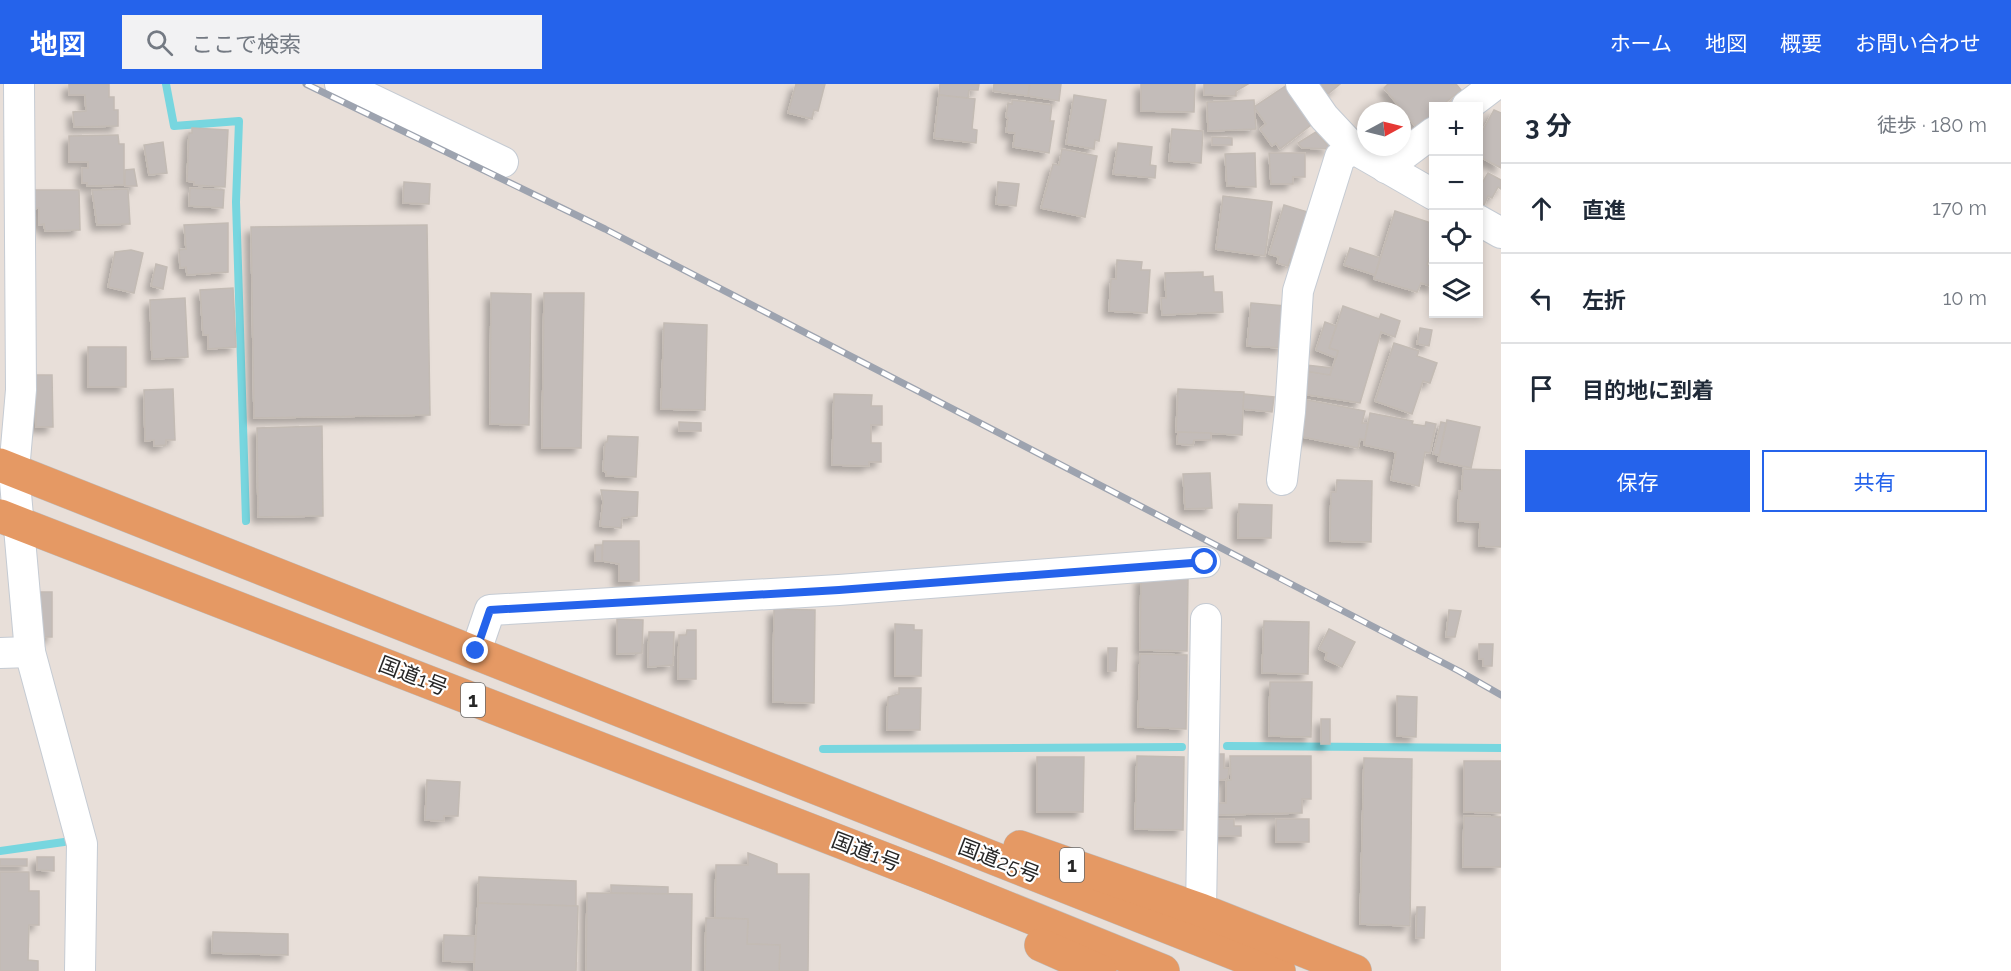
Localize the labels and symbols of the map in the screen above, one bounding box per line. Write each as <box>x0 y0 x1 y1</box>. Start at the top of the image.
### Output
north arrow <box>1357 102 1411 156</box>
route start <box>1191 548 1217 574</box>
route end <box>462 637 488 663</box>
street label: 国道1号 <box>375 651 451 700</box>
road number: 1 <box>461 683 485 717</box>
street label: 国道1号 <box>828 827 904 876</box>
street label: 国道25号 <box>955 834 1044 888</box>
road number: 1 <box>1060 848 1084 882</box>

